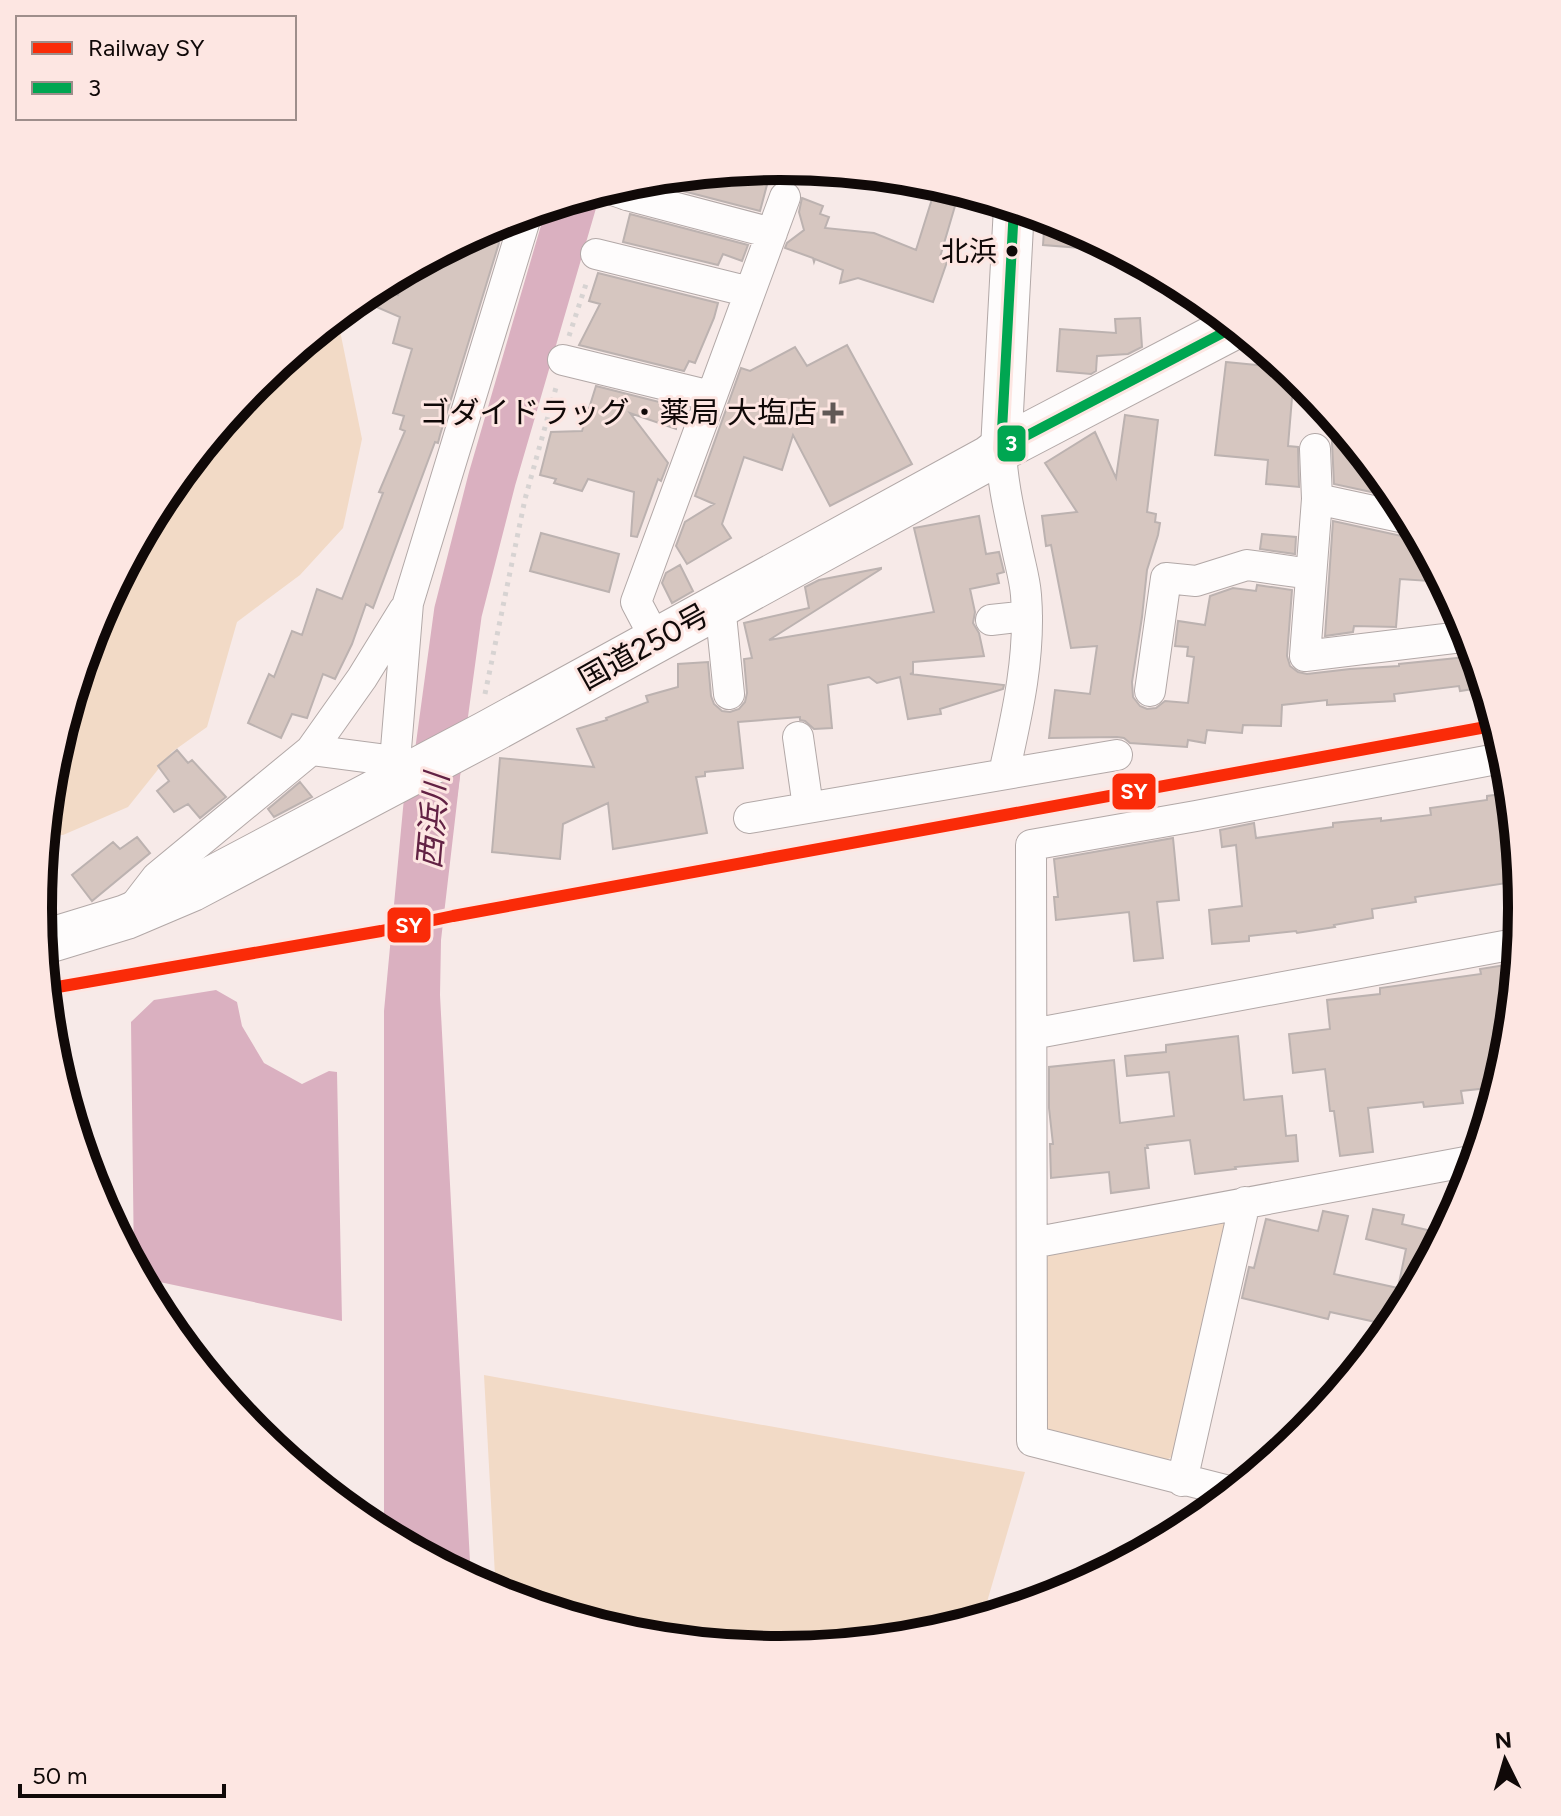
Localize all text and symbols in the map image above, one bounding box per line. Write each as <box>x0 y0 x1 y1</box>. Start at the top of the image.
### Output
legend <box>16 16 296 120</box>
text: Railway SY <box>88 33 205 62</box>
text: 3 <box>88 73 101 102</box>
place label: 北浜 <box>941 234 997 268</box>
marker: 北浜 <box>1004 243 1020 259</box>
place label: ゴダイドラッグ・薬局 大塩店 <box>420 394 817 431</box>
marker: ゴダイドラッグ・薬局 大塩店 <box>824 404 842 422</box>
line badge: 3 <box>996 424 1027 463</box>
text: 3 <box>1005 430 1017 457</box>
street label: 国道250号 <box>572 596 715 697</box>
water label: 西浜川 <box>410 769 456 870</box>
line badge: SY <box>1111 772 1157 811</box>
text: SY <box>1120 778 1149 805</box>
line badge: SY <box>386 906 432 944</box>
text: SY <box>395 912 424 939</box>
north arrow <box>1465 1720 1545 1800</box>
text: N <box>1494 1726 1513 1755</box>
scale bar <box>20 1748 224 1798</box>
text: 50 m <box>32 1761 88 1790</box>

